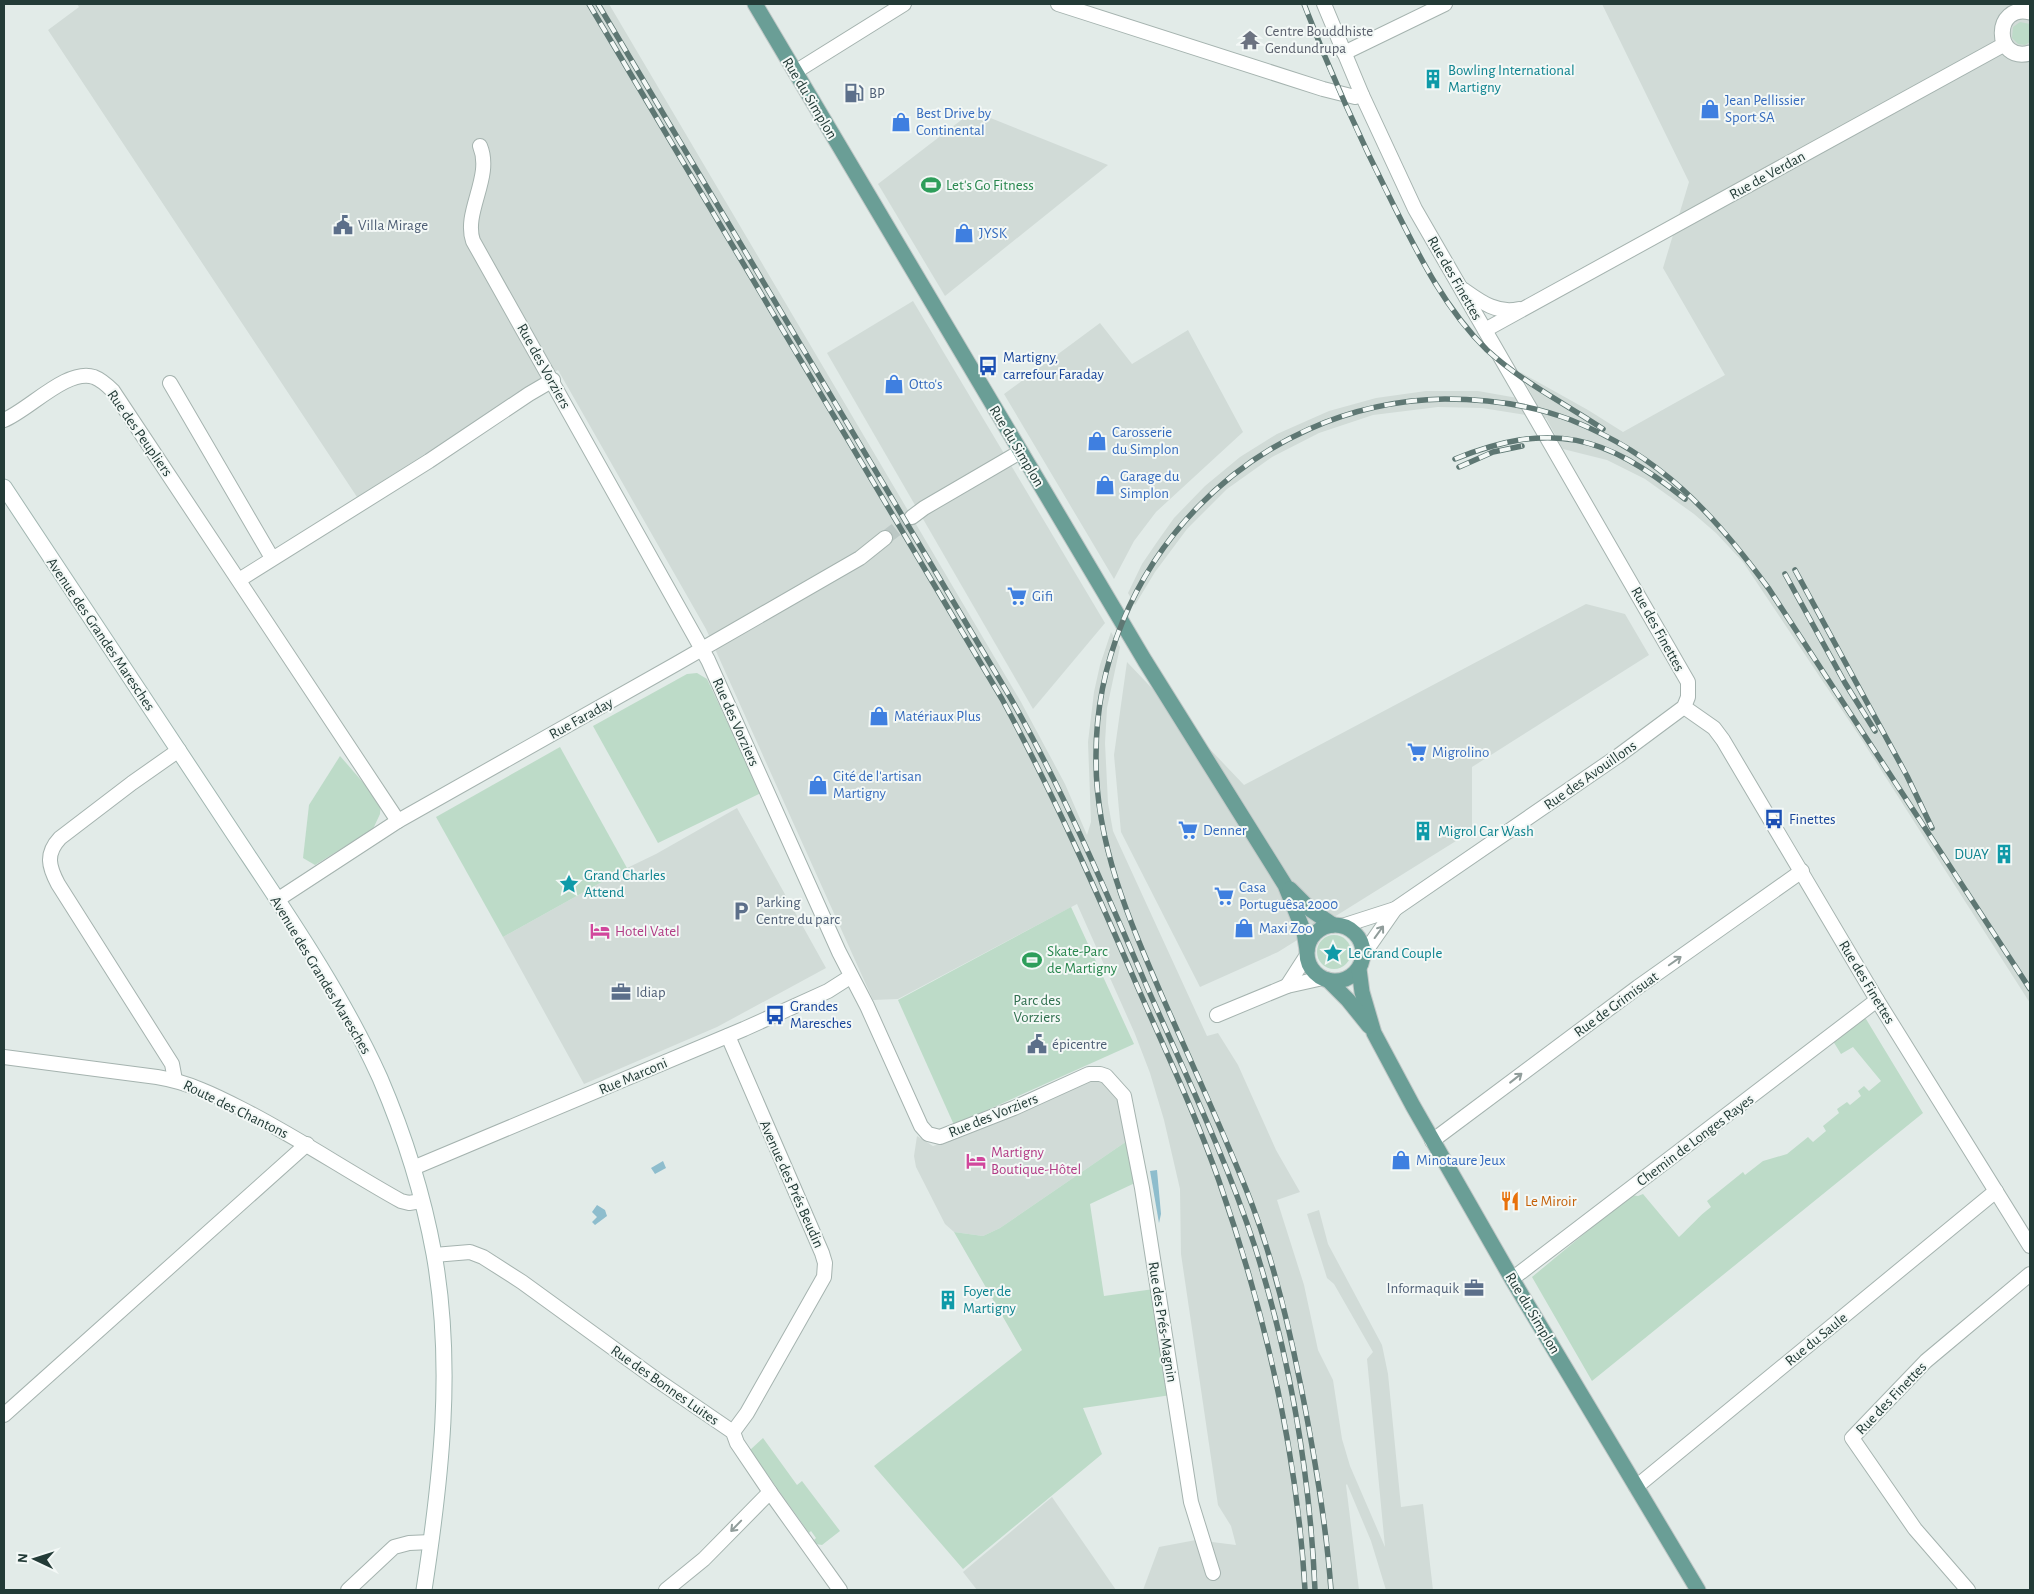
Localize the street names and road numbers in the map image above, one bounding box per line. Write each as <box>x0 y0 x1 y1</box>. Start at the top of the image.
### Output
street label: Rue du Simplon <box>779 55 840 142</box>
street label: Rue de Verdan <box>1727 149 1808 202</box>
street label: Rue des Finettes <box>1424 234 1485 323</box>
street label: Rue des Vorziers <box>514 321 573 411</box>
street label: Rue des Peupliers <box>104 387 175 479</box>
street label: Rue du Simplon <box>986 403 1047 490</box>
street label: Avenue des Grandes Maresches <box>44 555 158 714</box>
street label: Rue des Finettes <box>1628 584 1687 674</box>
street label: Rue des Vorziers <box>709 676 762 769</box>
street label: Rue Faraday <box>547 695 616 742</box>
street label: Rue des Avouillons <box>1541 738 1639 813</box>
street label: Avenue des Grandes Maresches <box>267 894 374 1057</box>
street label: Rue des Finettes <box>1836 938 1897 1027</box>
street label: Rue de Grimisuat <box>1571 969 1661 1040</box>
street label: Rue Marconi <box>597 1055 670 1098</box>
street label: Route des Chantons <box>181 1078 291 1141</box>
street label: Rue des Vorziers <box>946 1091 1040 1140</box>
street label: Chemin de Longes Rayes <box>1634 1092 1757 1189</box>
street label: Avenue des Prés Beudin <box>757 1118 826 1250</box>
street label: Rue des Prés-Magnin <box>1146 1261 1179 1383</box>
street label: Rue du Simplon <box>1502 1270 1563 1357</box>
street label: Rue du Saule <box>1782 1310 1850 1369</box>
street label: Rue des Bonnes Luites <box>608 1343 721 1428</box>
street label: Rue des Finettes <box>1853 1359 1930 1438</box>

